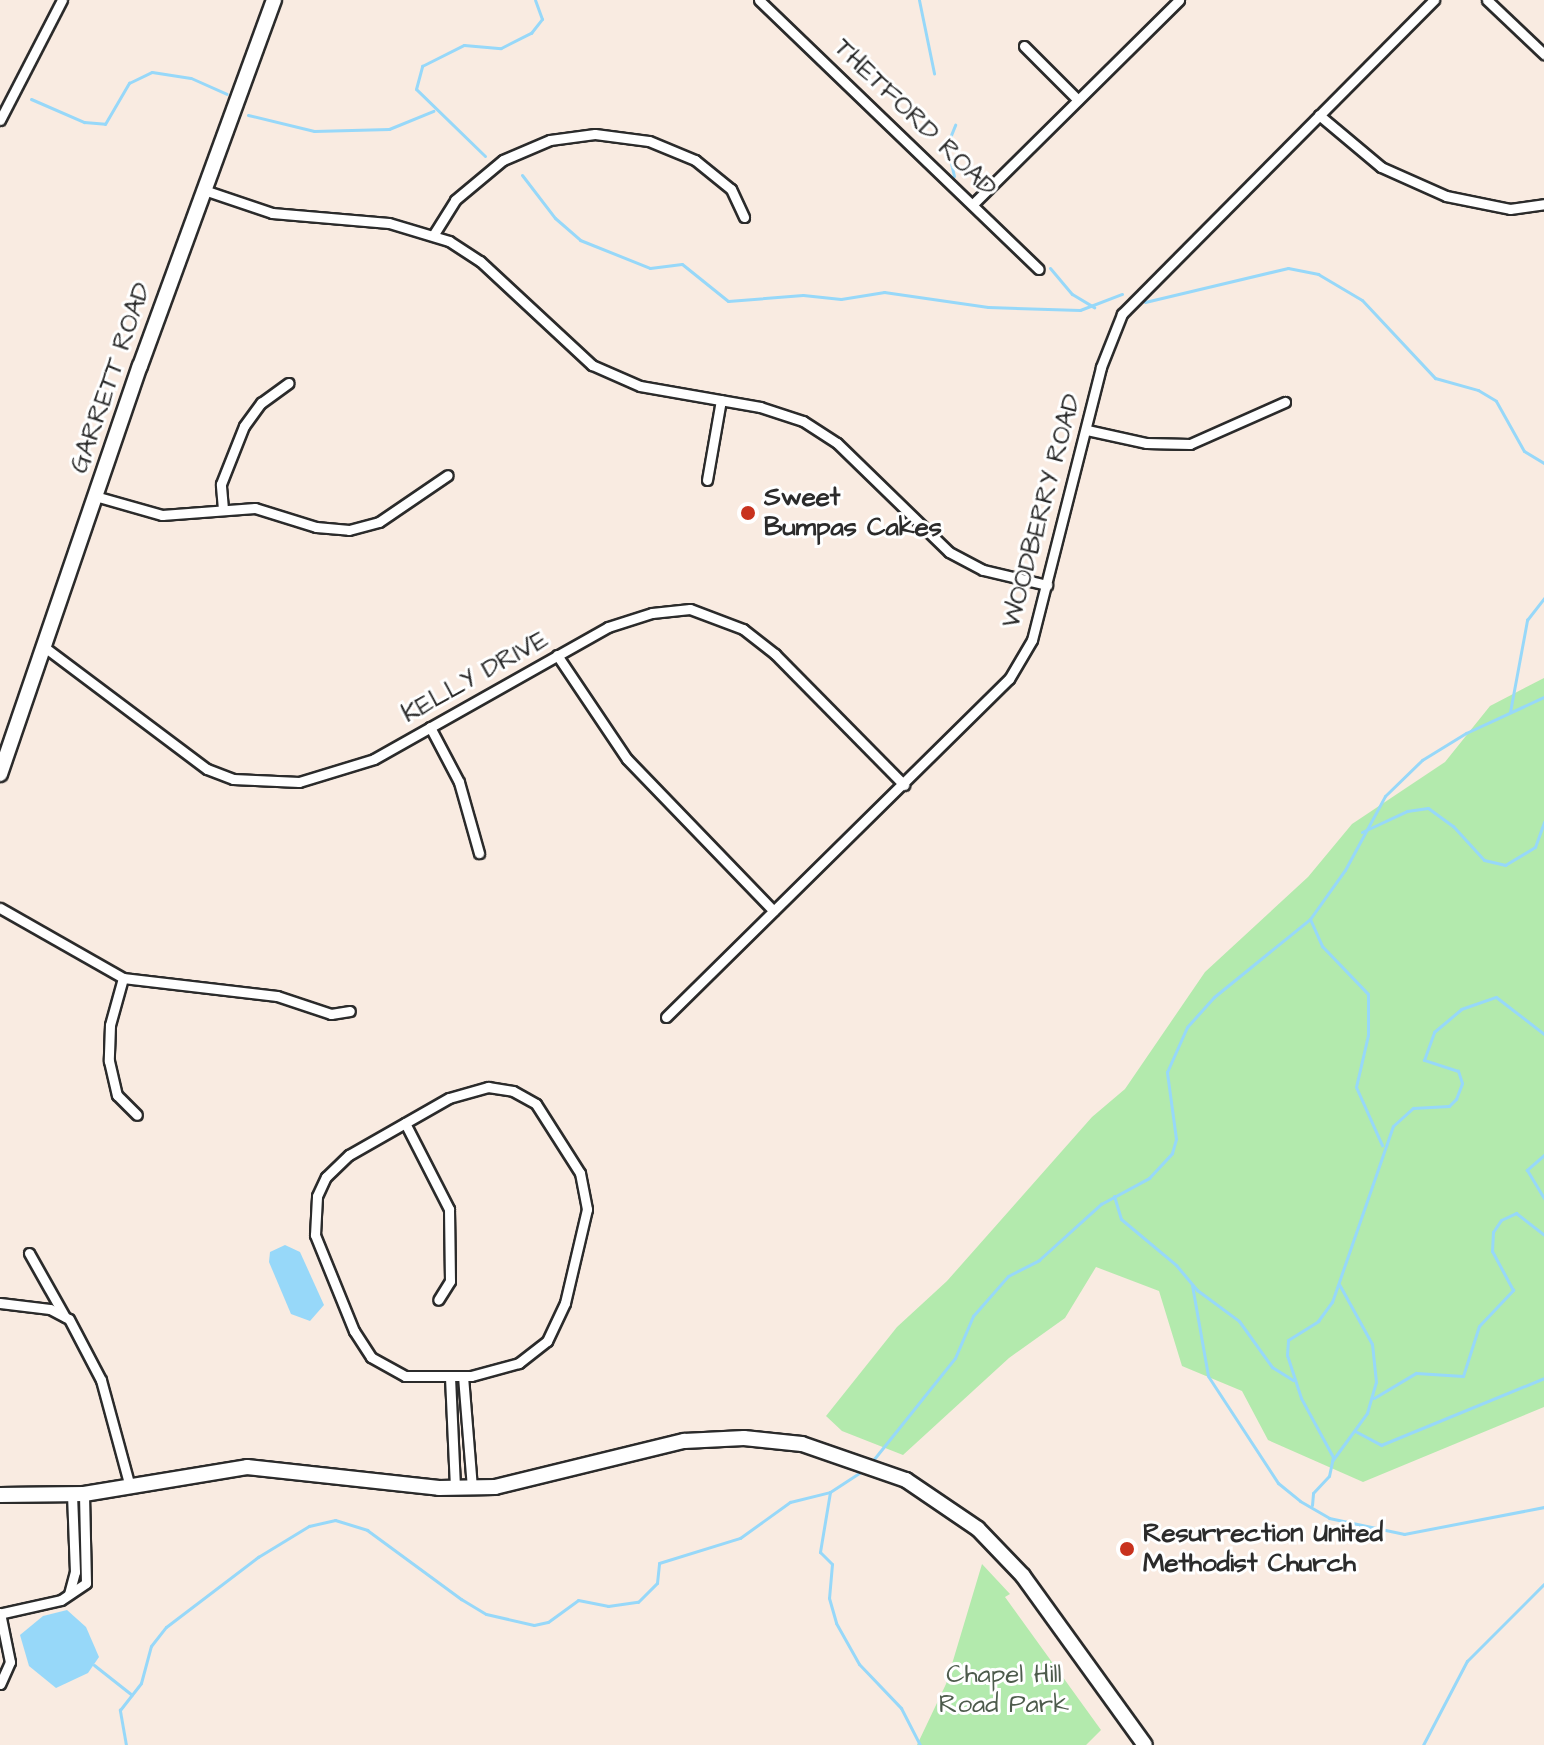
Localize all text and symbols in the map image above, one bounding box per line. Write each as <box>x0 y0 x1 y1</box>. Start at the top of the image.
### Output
street label: THETFORD ROAD <box>827 32 1003 204</box>
street label: GARRETT ROAD <box>64 279 158 477</box>
street label: WOODBERRY ROAD <box>996 391 1088 631</box>
place label: Sweet Bumpas Cakes <box>764 482 942 544</box>
marker: Sweet Bumpas Cakes <box>739 504 757 522</box>
street label: KELLY DRIVE <box>396 624 554 730</box>
place label: Resurrection United Methodist Church <box>1143 1518 1383 1580</box>
marker: Resurrection United Methodist Church <box>1118 1540 1136 1558</box>
park label: Chapel Hill Road Park <box>939 1659 1069 1720</box>

